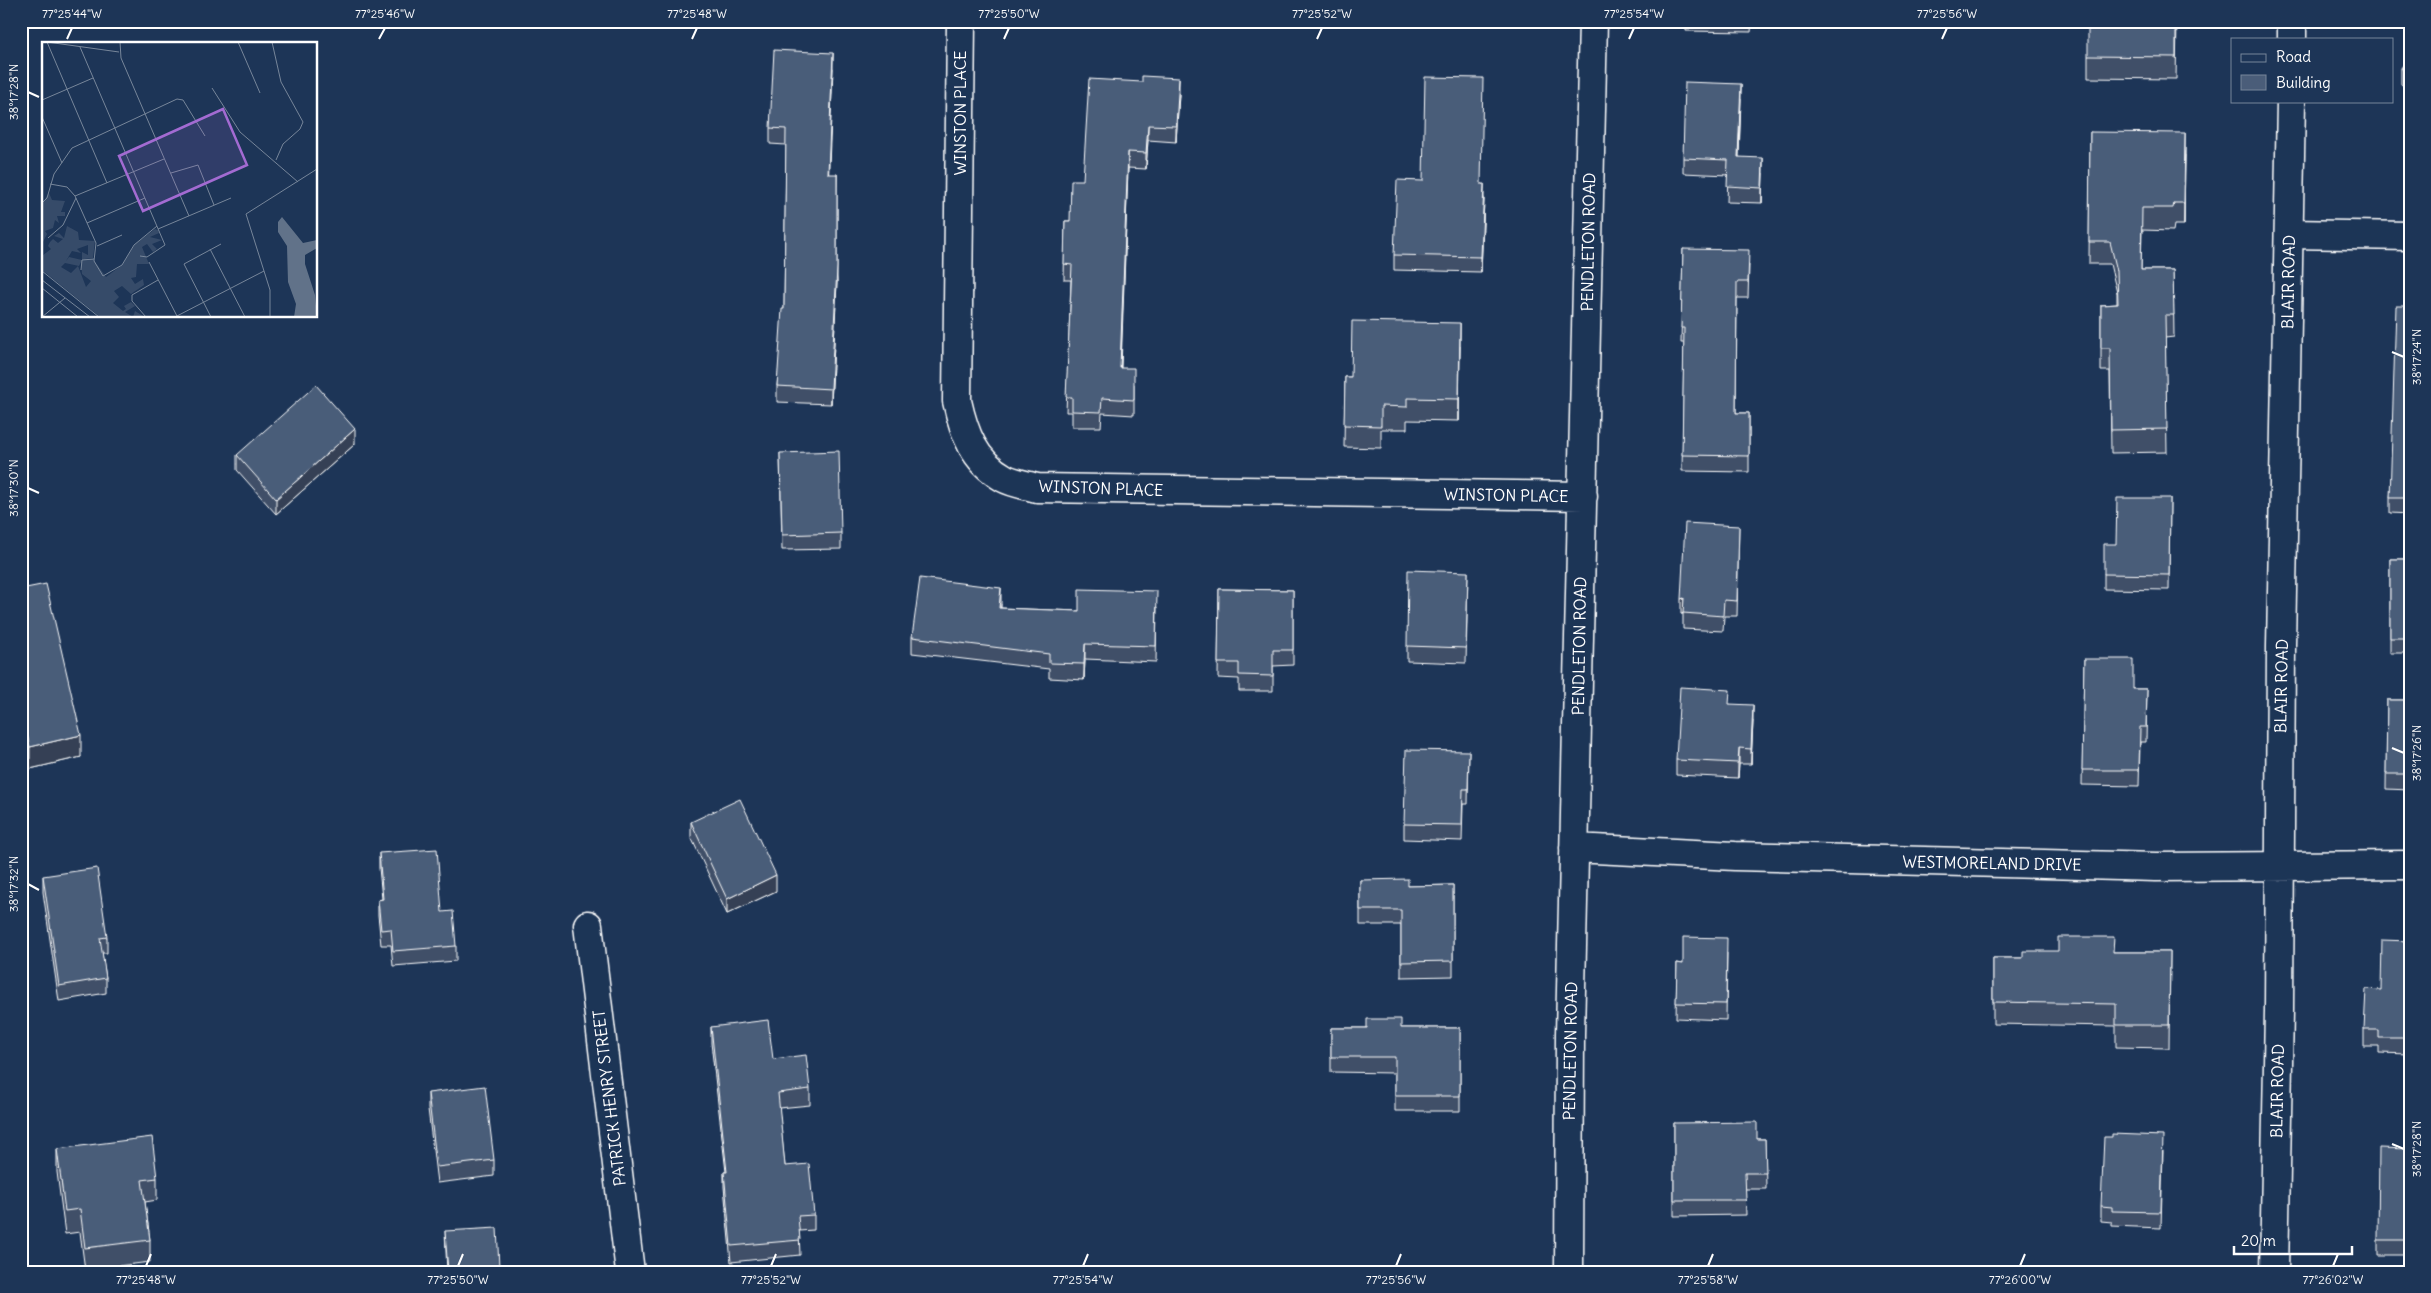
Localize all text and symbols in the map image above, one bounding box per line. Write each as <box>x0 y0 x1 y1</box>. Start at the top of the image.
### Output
text: 77°25'44"W <box>42 6 102 21</box>
text: 77°25'46"W <box>355 6 415 21</box>
text: 77°25'48"W <box>667 6 727 21</box>
text: 77°25'50"W <box>978 6 1040 21</box>
text: 77°25'52"W <box>1292 6 1352 21</box>
text: 77°25'54"W <box>1604 6 1664 21</box>
text: 77°25'56"W <box>1917 6 1977 21</box>
legend <box>2231 38 2394 102</box>
inset map <box>42 42 318 318</box>
text: Road <box>2276 47 2311 66</box>
street label: WINSTON PLACE <box>950 50 970 176</box>
text: 38°17'28"N <box>6 64 21 120</box>
text: Building <box>2276 73 2331 92</box>
street label: PENDLETON ROAD <box>1577 172 1599 312</box>
street label: BLAIR ROAD <box>2277 235 2299 329</box>
text: 38°17'24"N <box>2409 329 2424 385</box>
text: 38°17'30"N <box>6 459 21 517</box>
street label: WINSTON PLACE <box>1038 476 1164 500</box>
street label: WINSTON PLACE <box>1443 484 1569 506</box>
street label: PENDLETON ROAD <box>1568 576 1590 716</box>
street label: BLAIR ROAD <box>2270 639 2292 733</box>
text: 38°17'26"N <box>2409 725 2424 781</box>
street label: WESTMORELAND DRIVE <box>1902 851 2082 875</box>
text: 38°17'32"N <box>6 856 21 912</box>
street label: PENDLETON ROAD <box>1559 981 1581 1121</box>
street label: PATRICK HENRY STREET <box>588 1009 630 1187</box>
street label: BLAIR ROAD <box>2266 1044 2288 1138</box>
text: 38°17'28"N <box>2409 1121 2424 1177</box>
scale bar <box>2234 1223 2351 1255</box>
text: 20 m <box>2241 1231 2276 1250</box>
text: 77°25'48"W <box>116 1272 176 1287</box>
text: 77°25'50"W <box>427 1272 489 1287</box>
text: 77°25'52"W <box>741 1272 801 1287</box>
text: 77°25'54"W <box>1053 1272 1113 1287</box>
text: 77°25'56"W <box>1366 1272 1426 1287</box>
text: 77°25'58"W <box>1678 1272 1738 1287</box>
text: 77°26'00"W <box>1989 1272 2051 1287</box>
text: 77°26'02"W <box>2302 1272 2364 1287</box>

